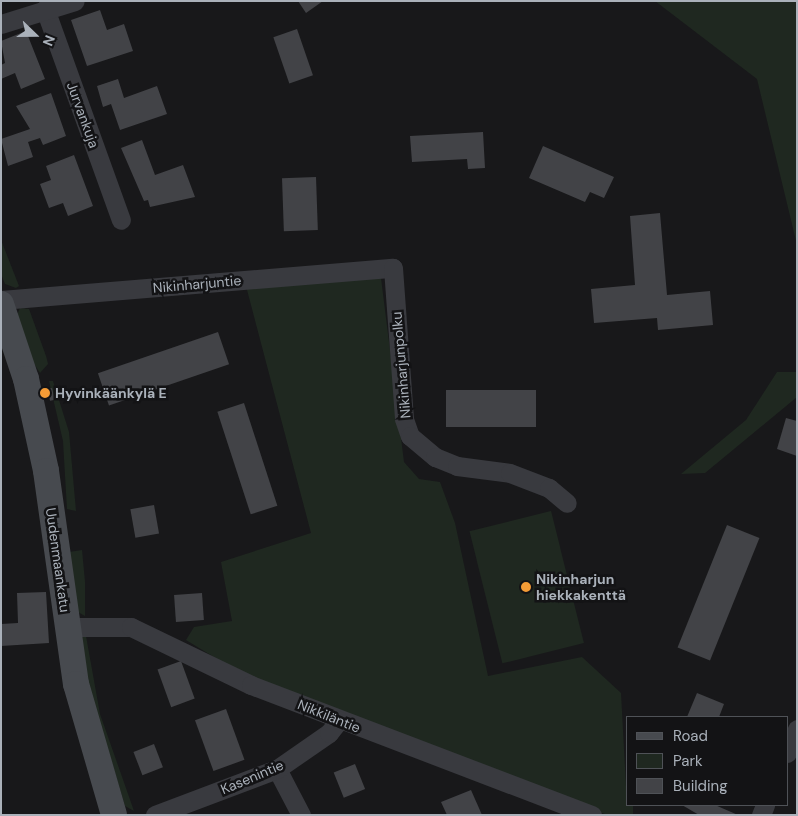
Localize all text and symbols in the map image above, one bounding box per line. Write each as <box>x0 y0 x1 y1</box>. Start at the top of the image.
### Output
north arrow <box>10 10 60 60</box>
text: N <box>39 33 59 49</box>
street label: Jurvankuja <box>63 80 103 150</box>
street label: Nikinharjuntie <box>152 272 242 296</box>
street label: Nikinharjunpolku <box>388 311 414 419</box>
place label: Hyvinkäänkylä E <box>55 385 167 401</box>
marker: Hyvinkäänkylä E <box>39 387 51 399</box>
street label: Uudenmaankatu <box>42 507 74 613</box>
place label: Nikinharjun hiekkakenttä <box>536 571 626 604</box>
marker: Nikinharjun hiekkakenttä <box>520 581 532 593</box>
street label: Nikkiläntie <box>295 696 363 736</box>
legend <box>626 716 788 806</box>
text: Road <box>673 726 708 746</box>
text: Park <box>673 751 703 771</box>
street label: Kasenintie <box>218 756 286 798</box>
text: Building <box>673 776 728 796</box>

